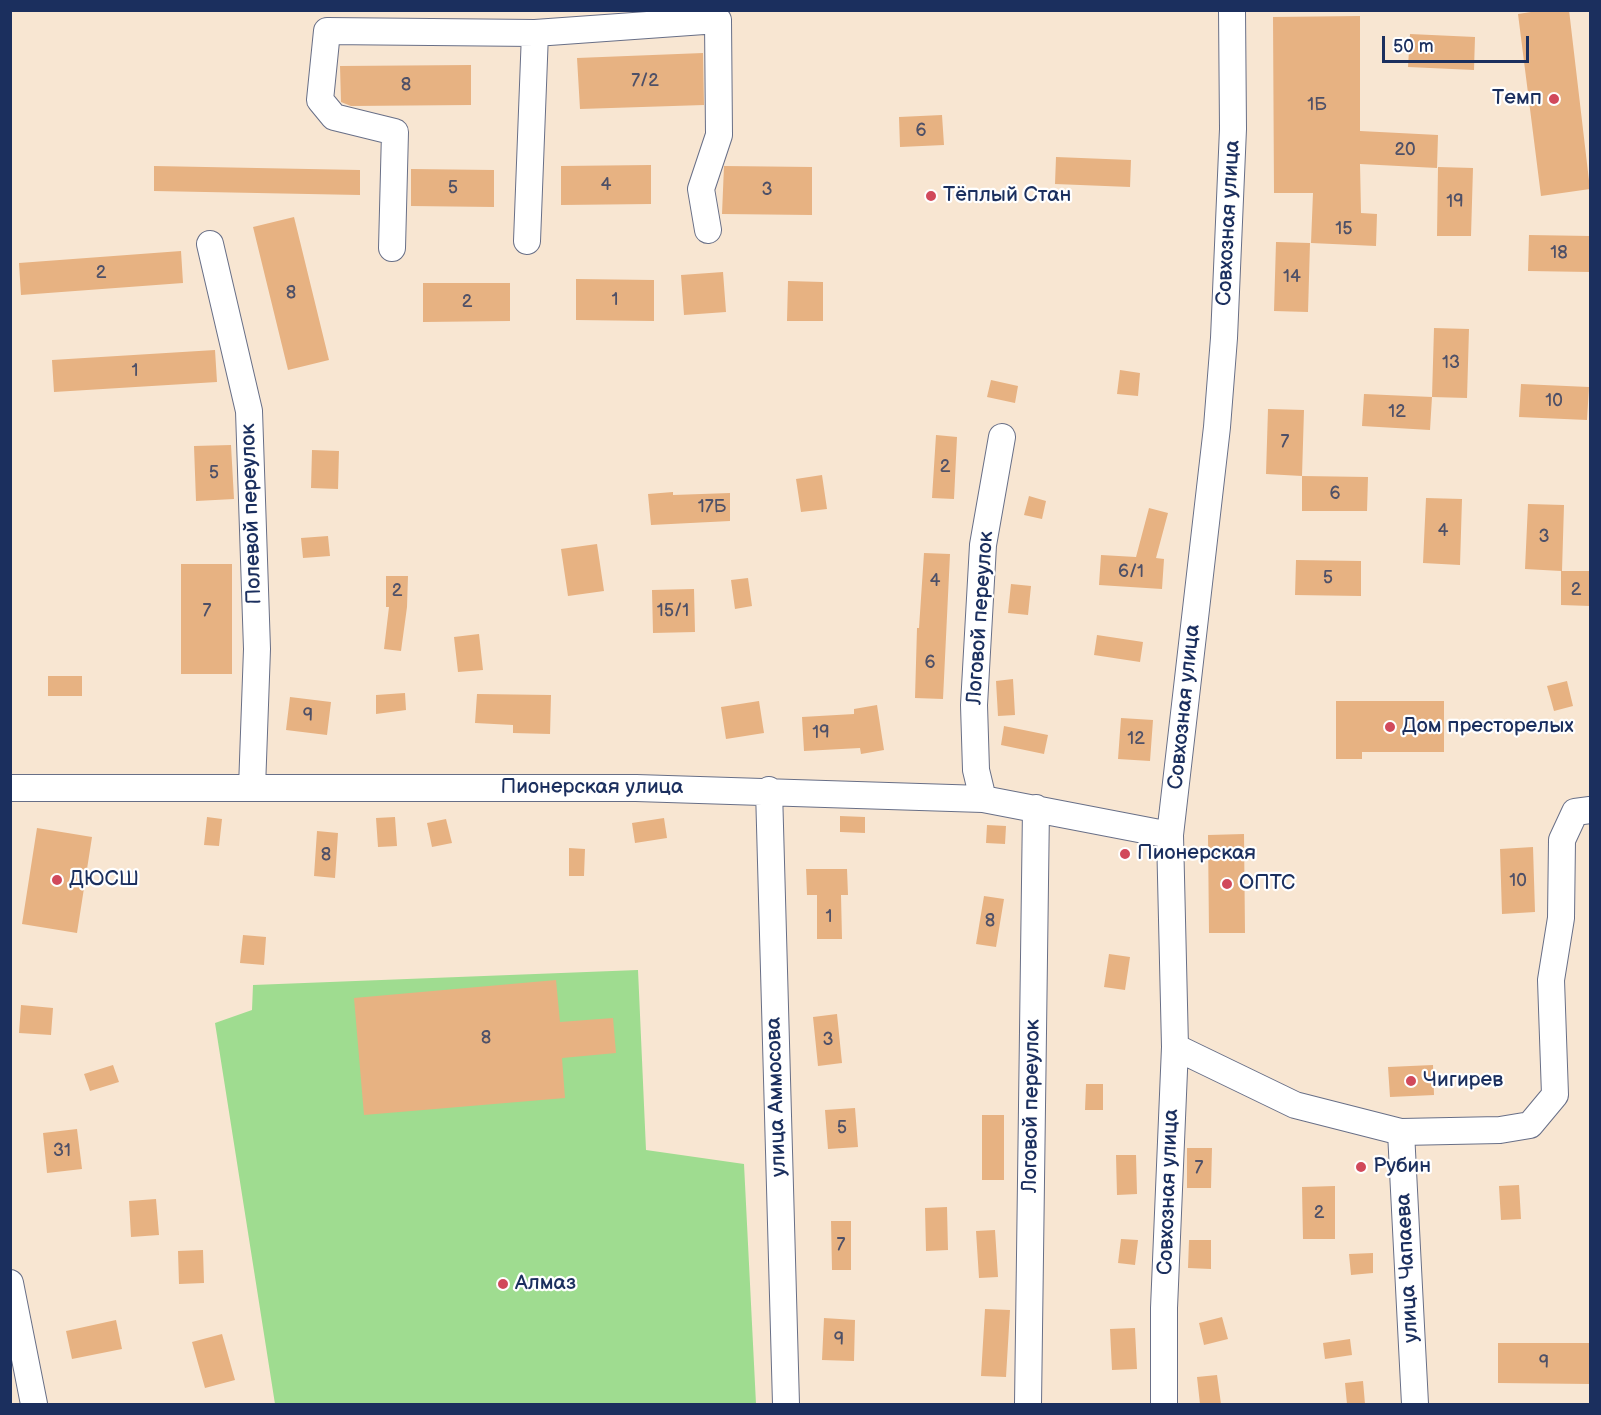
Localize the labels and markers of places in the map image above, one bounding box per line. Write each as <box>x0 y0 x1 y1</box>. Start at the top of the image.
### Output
place label: Темп <box>1492 86 1542 112</box>
marker: Темп <box>1547 92 1561 106</box>
place label: Тёплый Стан <box>943 183 1071 209</box>
marker: Тёплый Стан <box>924 189 938 203</box>
place label: Дом престорелых <box>1402 714 1574 740</box>
marker: Дом престорелых <box>1383 720 1397 734</box>
place label: Пионерская <box>1137 841 1256 867</box>
marker: Пионерская <box>1118 847 1132 861</box>
place label: ДЮСШ <box>69 867 139 893</box>
place label: ОПТС <box>1239 871 1295 897</box>
marker: ДЮСШ <box>50 873 64 887</box>
marker: ОПТС <box>1220 877 1234 891</box>
place label: Чигирев <box>1423 1068 1503 1094</box>
marker: Чигирев <box>1404 1074 1418 1088</box>
place label: Рубин <box>1373 1154 1431 1180</box>
marker: Рубин <box>1354 1160 1368 1174</box>
place label: Алмаз <box>515 1271 576 1297</box>
marker: Алмаз <box>496 1277 510 1291</box>

